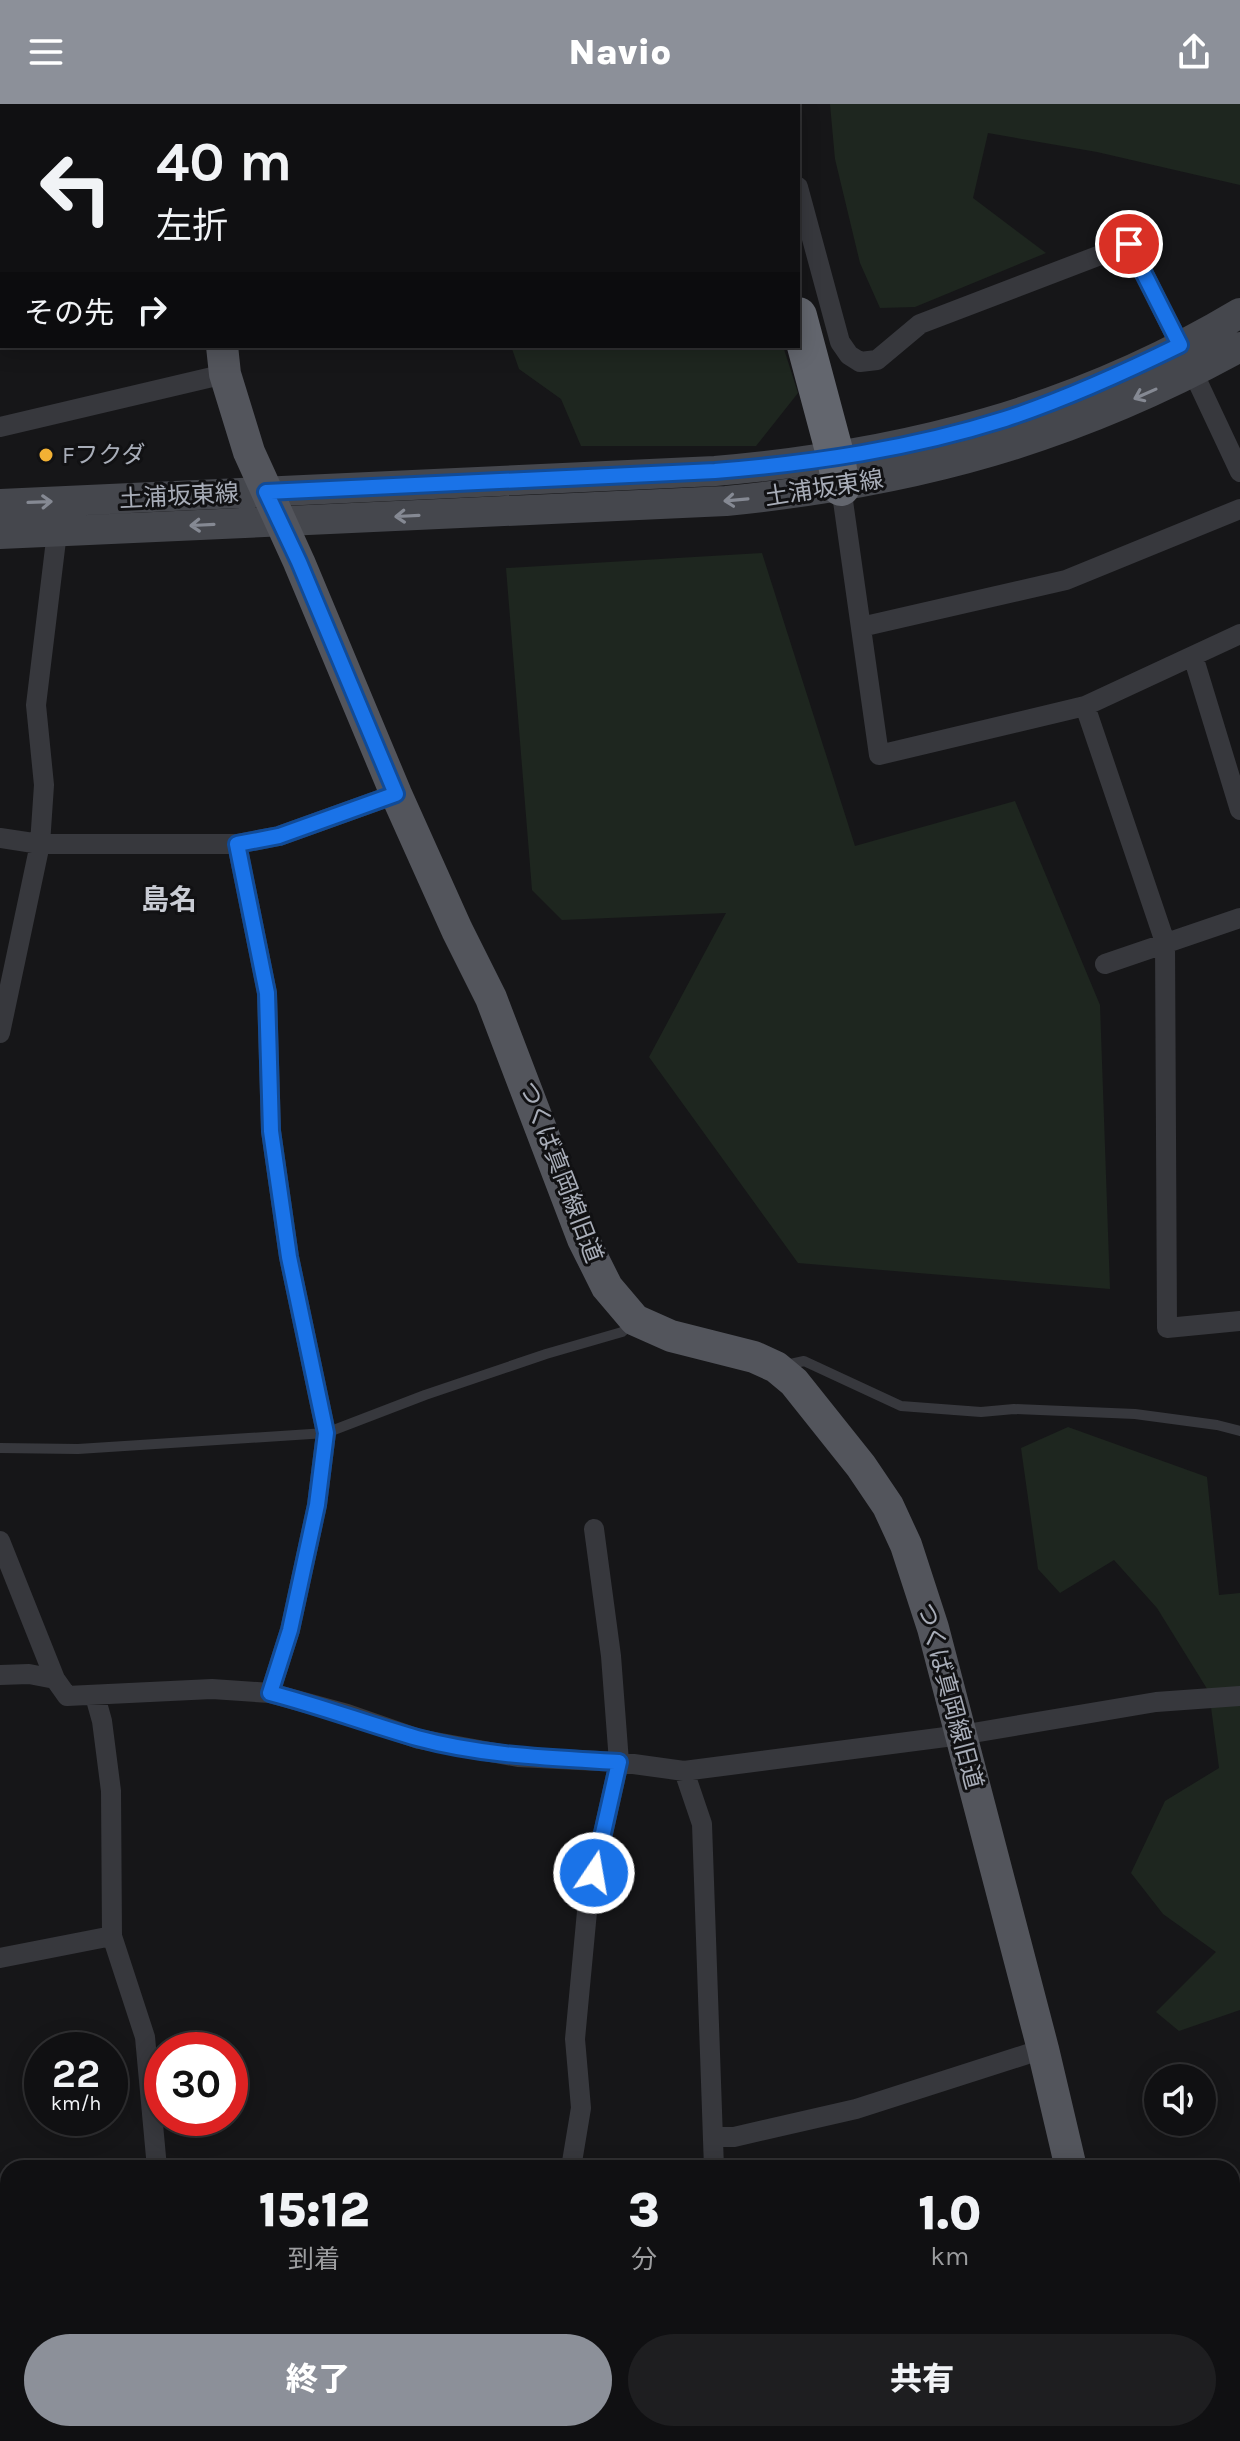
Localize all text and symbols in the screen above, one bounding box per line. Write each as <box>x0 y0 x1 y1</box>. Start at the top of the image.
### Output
icon: menu <box>24 30 68 74</box>
icon: share <box>1172 30 1216 74</box>
text: Navio <box>569 31 671 73</box>
text: 40 m <box>156 129 292 194</box>
icon: left <box>24 136 128 240</box>
text: 左折 <box>156 205 228 247</box>
pin <box>1095 210 1163 278</box>
icon: arrive <box>1107 222 1151 266</box>
icon: right <box>130 288 174 332</box>
text: その先 <box>24 295 114 331</box>
one-way arrow <box>1133 387 1157 402</box>
place label: Fフクダ <box>62 441 146 469</box>
marker: Fフクダ <box>37 446 55 464</box>
street label: 土浦坂東線 <box>763 465 885 511</box>
street label: 土浦坂東線 <box>118 479 240 513</box>
one-way arrow <box>723 493 750 508</box>
one-way arrow <box>26 495 53 510</box>
one-way arrow <box>394 509 421 524</box>
one-way arrow <box>189 518 216 533</box>
district label: 島名 <box>141 883 197 916</box>
street label: つくば真岡線旧道 <box>514 1077 608 1267</box>
street label: つくば真岡線旧道 <box>912 1600 988 1792</box>
position arrow <box>552 1831 636 1915</box>
speed limit sign: 30 <box>144 2032 248 2136</box>
text: 22 <box>52 2050 100 2097</box>
map controls <box>1144 2064 1216 2136</box>
button: sound <box>1144 2064 1216 2136</box>
text: km/h <box>51 2092 101 2115</box>
text: 15:12 <box>259 2182 370 2238</box>
text: 3 <box>628 2182 660 2238</box>
text: 1.0 <box>918 2185 981 2241</box>
text: km <box>930 2241 969 2272</box>
text: 到着 <box>288 2244 340 2275</box>
text: 分 <box>631 2244 657 2275</box>
button: 終了 <box>24 2334 612 2426</box>
button: 共有 <box>628 2334 1216 2426</box>

